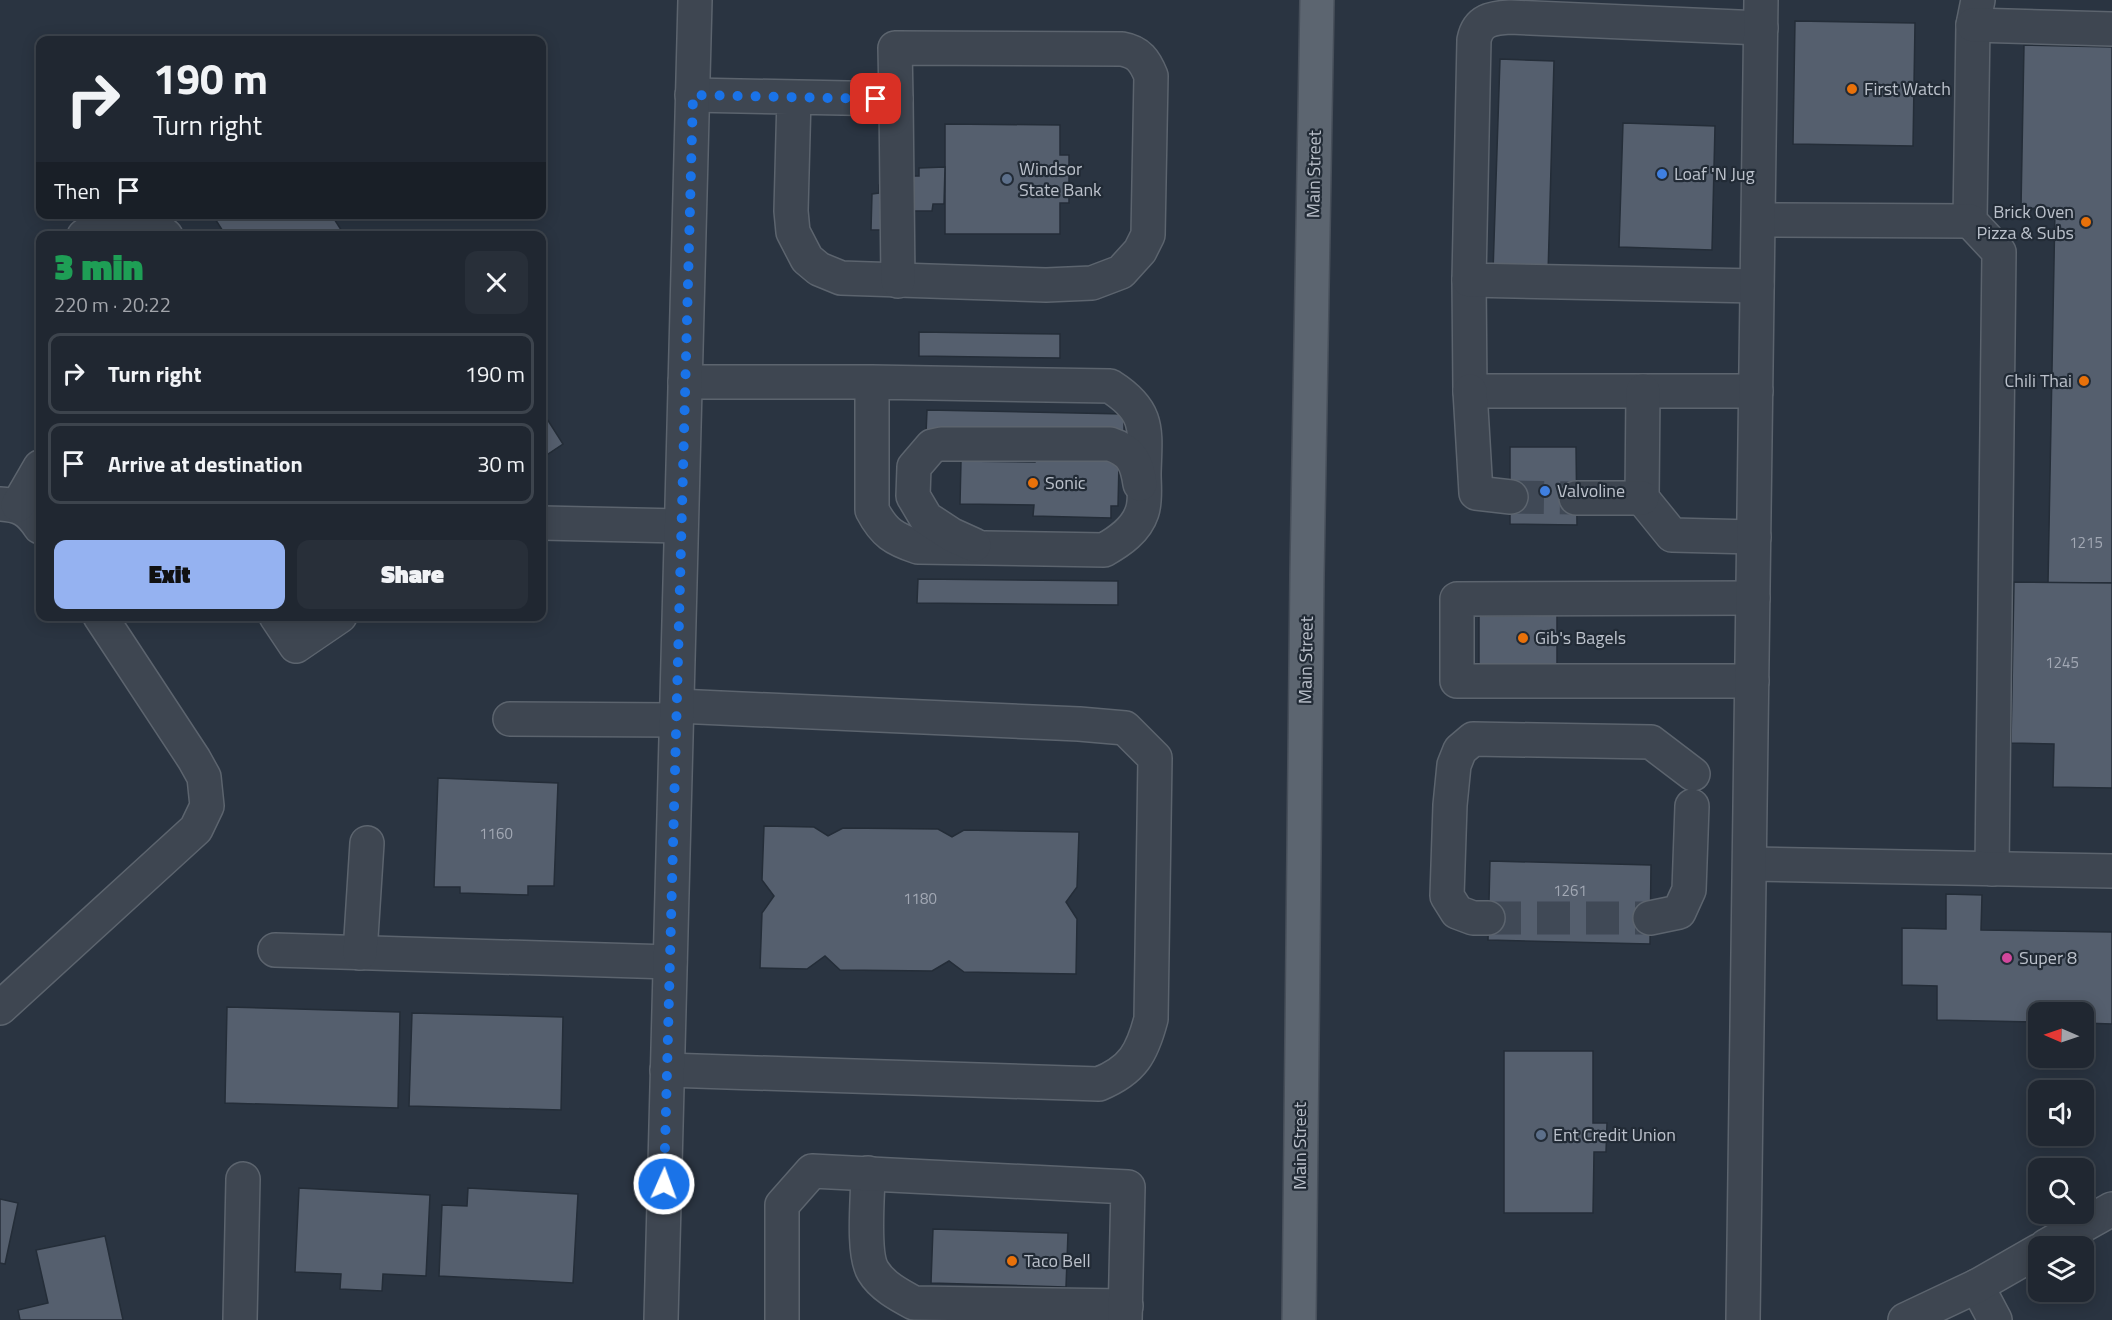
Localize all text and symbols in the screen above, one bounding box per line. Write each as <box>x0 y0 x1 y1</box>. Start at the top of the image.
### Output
text: 190 m <box>153 46 268 110</box>
icon: right <box>54 60 132 138</box>
pin <box>850 73 901 124</box>
place label: First Watch <box>1864 75 1951 102</box>
icon: arrive <box>859 82 892 115</box>
marker: First Watch <box>1845 82 1859 96</box>
text: Turn right <box>153 104 262 145</box>
street label: Main Street <box>1299 129 1328 218</box>
place label: Windsor State Bank <box>1019 155 1102 203</box>
place label: Loaf 'N Jug <box>1674 160 1755 187</box>
marker: Loaf 'N Jug <box>1655 167 1669 181</box>
marker: Windsor State Bank <box>1000 172 1014 186</box>
text: Then <box>54 174 100 208</box>
icon: arrive <box>112 174 145 207</box>
place label: Brick Oven Pizza & Subs <box>1977 198 2074 246</box>
marker: Brick Oven Pizza & Subs <box>2079 215 2093 229</box>
text: 3 min <box>54 239 143 294</box>
button: close <box>465 251 528 314</box>
text: 220 m · 20:22 <box>54 289 171 320</box>
icon: right <box>57 357 90 390</box>
text: Turn right <box>108 357 202 391</box>
text: 190 m <box>465 357 525 391</box>
place label: Chili Thai <box>2004 367 2072 394</box>
marker: Chili Thai <box>2077 374 2091 388</box>
icon: arrive <box>57 447 90 480</box>
text: Arrive at destination <box>108 447 303 481</box>
text: 30 m <box>477 447 525 481</box>
place label: Sonic <box>1045 469 1086 496</box>
marker: Sonic <box>1026 476 1040 490</box>
place label: Valvoline <box>1557 477 1625 504</box>
marker: Valvoline <box>1538 484 1552 498</box>
house number: 1215 <box>2069 531 2103 554</box>
button: Exit <box>54 540 285 609</box>
button: Share <box>297 540 528 609</box>
street label: Main Street <box>1291 615 1320 704</box>
place label: Gib's Bagels <box>1535 624 1626 651</box>
marker: Gib's Bagels <box>1516 631 1530 645</box>
house number: 1245 <box>2045 651 2079 674</box>
house number: 1160 <box>479 822 513 845</box>
house number: 1261 <box>1553 879 1587 902</box>
house number: 1180 <box>903 887 937 910</box>
place label: Super 8 <box>2019 944 2077 971</box>
marker: Super 8 <box>2000 951 2014 965</box>
north arrow <box>2028 1002 2094 1068</box>
map controls <box>2028 1002 2094 1302</box>
button: sound <box>2028 1080 2094 1146</box>
street label: Main Street <box>1286 1101 1313 1190</box>
place label: Ent Credit Union <box>1553 1121 1676 1148</box>
marker: Ent Credit Union <box>1534 1128 1548 1142</box>
position arrow <box>632 1152 696 1216</box>
button: search <box>2028 1158 2094 1224</box>
button: layers <box>2028 1236 2094 1302</box>
place label: Taco Bell <box>1024 1247 1091 1274</box>
marker: Taco Bell <box>1005 1254 1019 1268</box>

